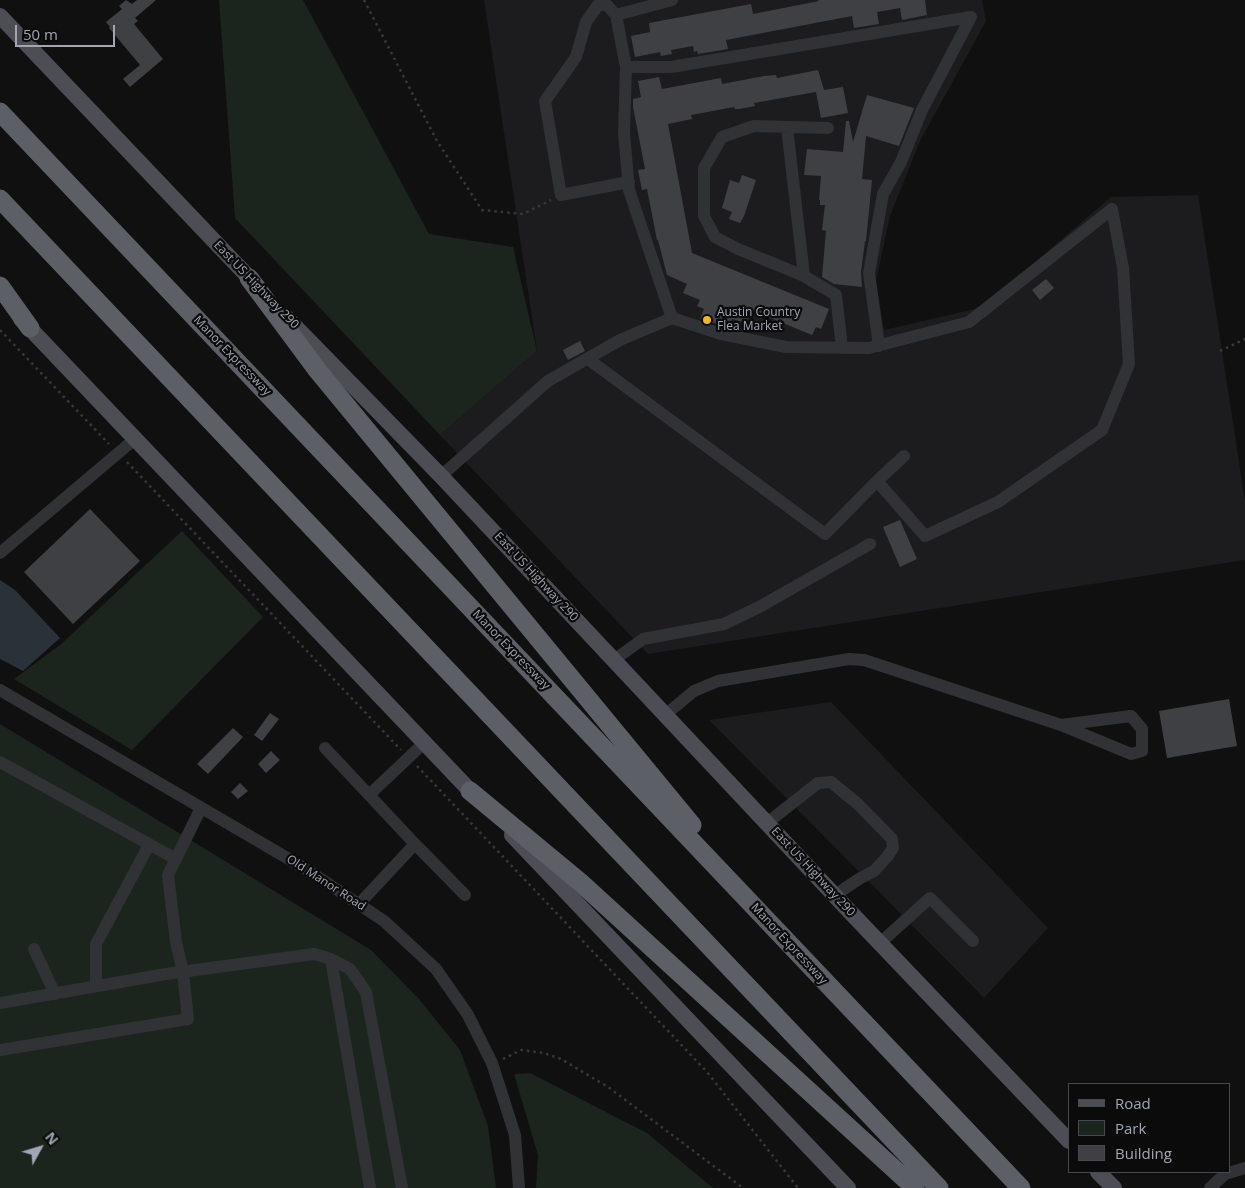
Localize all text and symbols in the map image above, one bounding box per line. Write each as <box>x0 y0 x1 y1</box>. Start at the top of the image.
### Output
scale bar <box>18 15 118 47</box>
text: 50 m <box>23 24 58 44</box>
street label: East US Highway 290 <box>210 238 302 332</box>
place label: Austin Country Flea Market <box>717 306 800 334</box>
street label: Manor Expressway <box>190 313 274 399</box>
marker: Austin Country Flea Market <box>701 314 713 326</box>
street label: East US Highway 290 <box>491 530 581 624</box>
street label: Manor Expressway <box>469 607 553 693</box>
street label: East US Highway 290 <box>768 825 858 919</box>
street label: Old Manor Road <box>284 852 368 914</box>
street label: Manor Expressway <box>748 901 830 987</box>
legend <box>1068 1083 1230 1173</box>
text: Road <box>1115 1093 1151 1113</box>
text: Park <box>1115 1118 1146 1138</box>
north arrow <box>15 1123 65 1173</box>
text: N <box>41 1128 63 1149</box>
text: Building <box>1115 1143 1172 1163</box>

